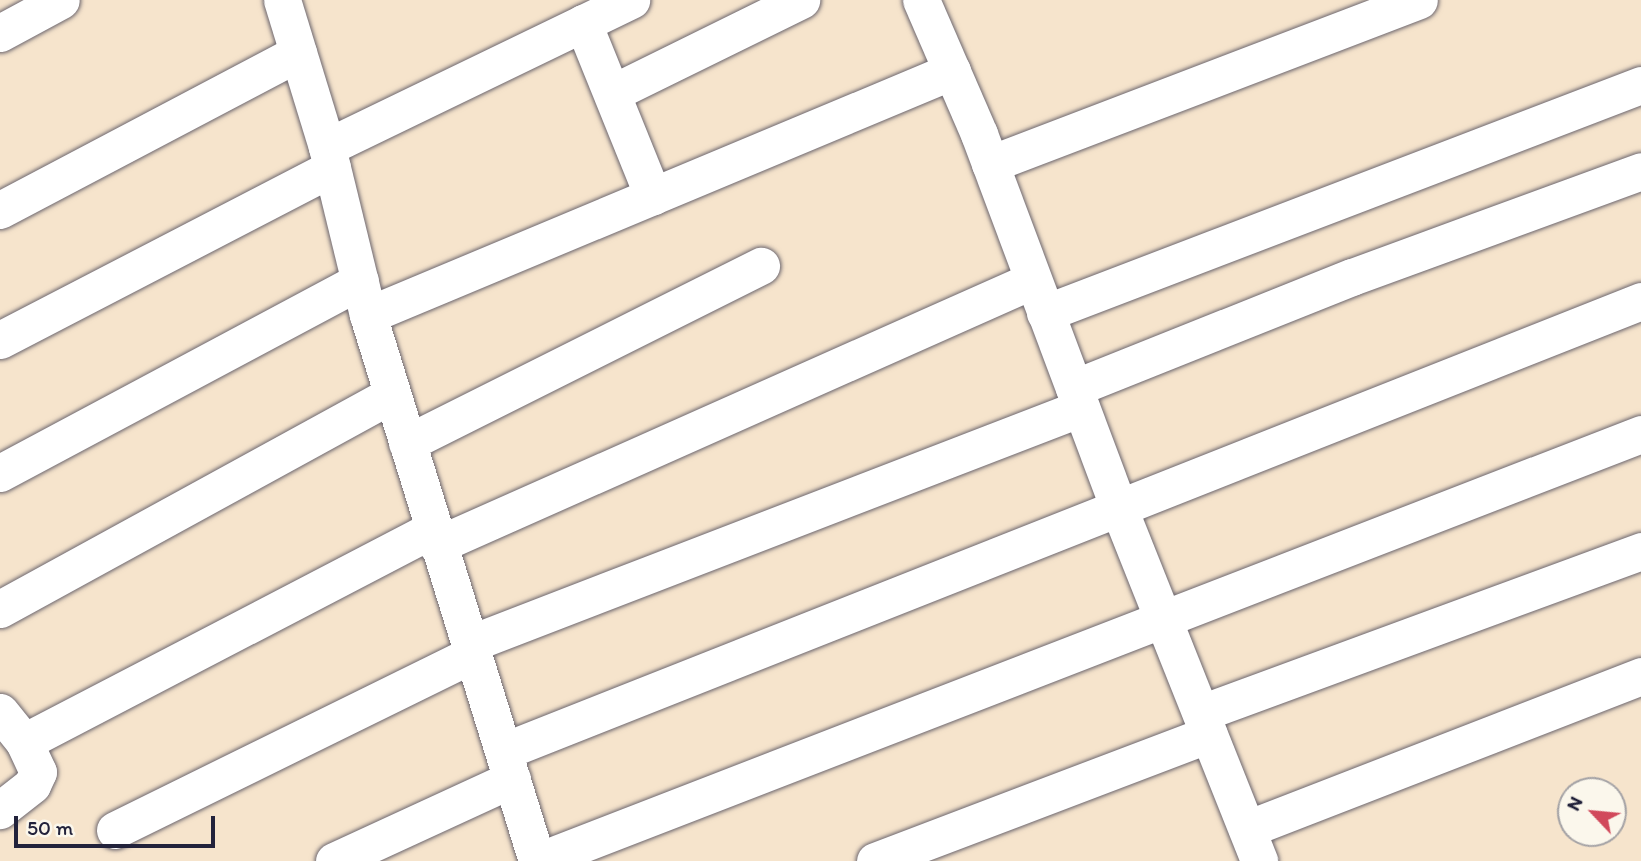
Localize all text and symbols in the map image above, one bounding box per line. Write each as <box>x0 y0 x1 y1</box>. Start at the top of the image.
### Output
north arrow <box>1557 777 1627 847</box>
text: N <box>1561 793 1588 814</box>
scale bar <box>18 802 219 846</box>
text: 50 m <box>27 815 73 840</box>

